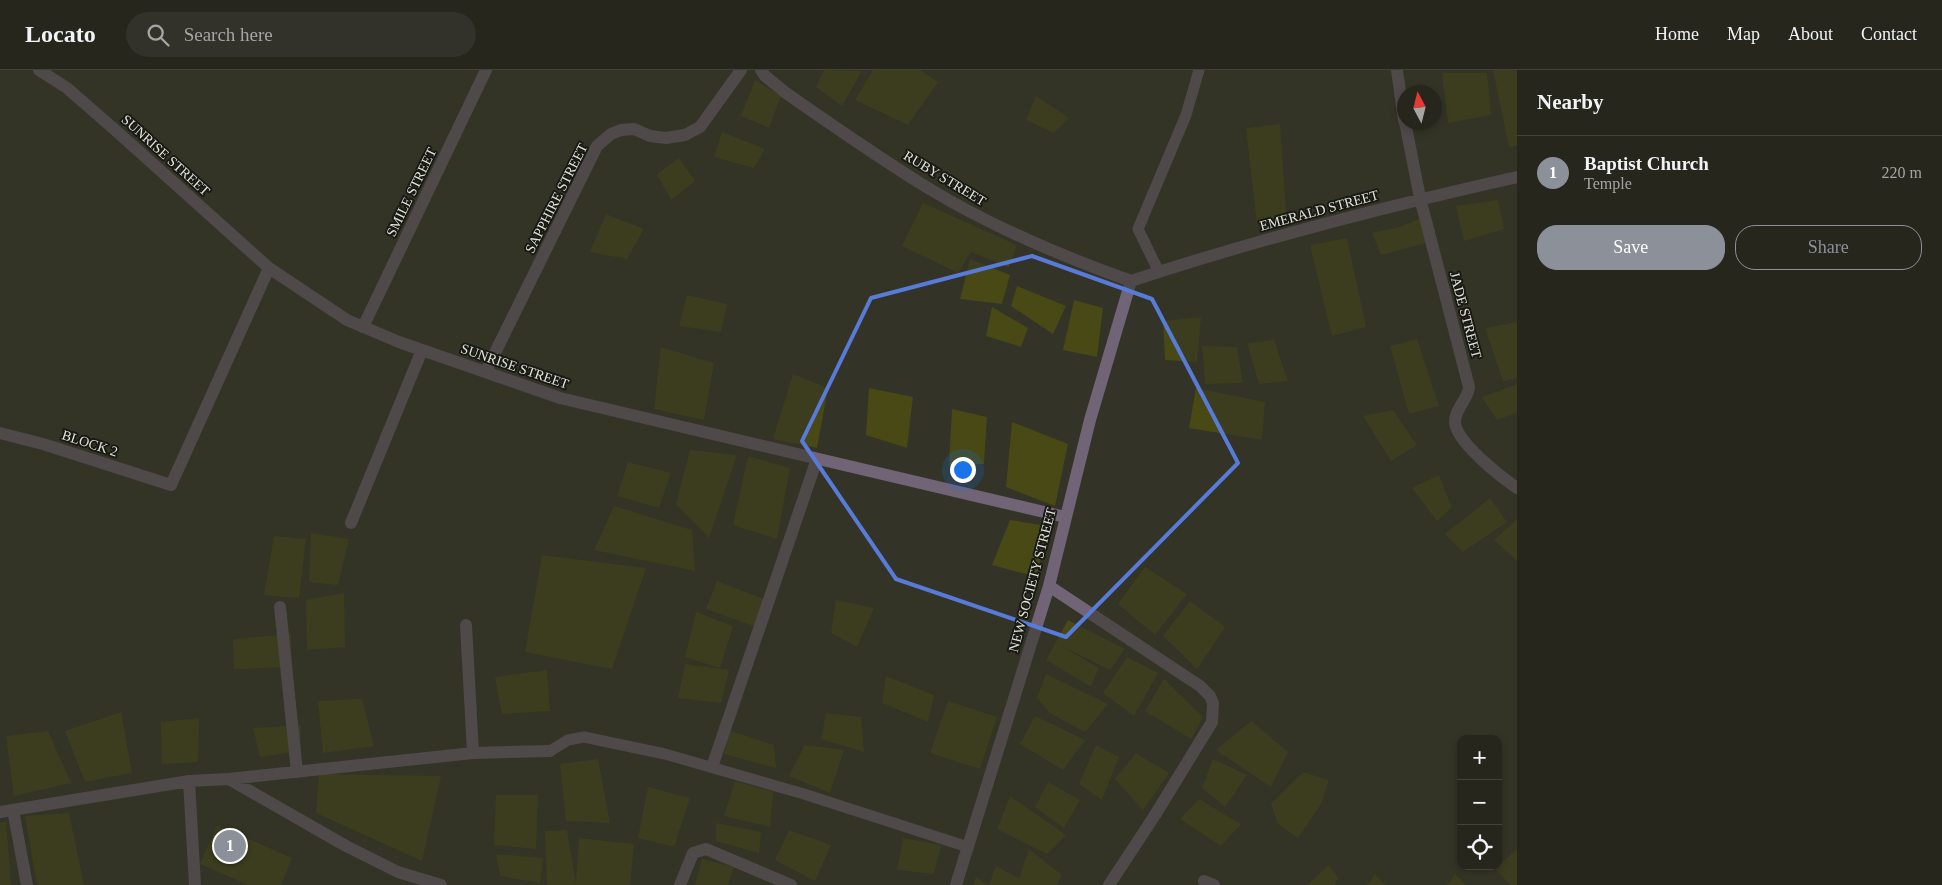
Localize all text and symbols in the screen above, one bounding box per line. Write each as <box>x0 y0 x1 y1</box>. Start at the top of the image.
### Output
search box <box>126 12 476 57</box>
text: Locato <box>25 21 96 47</box>
icon: search <box>144 21 172 49</box>
text: Search here <box>184 24 273 45</box>
text: Home <box>1655 24 1699 44</box>
text: Map <box>1727 24 1760 44</box>
text: About <box>1788 24 1833 44</box>
text: Contact <box>1861 24 1917 44</box>
north arrow <box>1397 85 1442 130</box>
text: Nearby <box>1537 90 1604 114</box>
street label: SUNRISE STREET <box>119 112 213 199</box>
street label: SAPPHIRE STREET <box>522 141 591 256</box>
street label: SMILE STREET <box>383 145 440 239</box>
street label: RUBY STREET <box>901 148 989 209</box>
text: Baptist Church <box>1584 153 1709 174</box>
text: 1 <box>1549 164 1557 181</box>
text: 220 m <box>1882 164 1922 181</box>
text: Temple <box>1584 175 1632 192</box>
street label: EMERALD STREET <box>1258 187 1381 234</box>
button: Save <box>1537 225 1725 270</box>
button: Share <box>1735 225 1922 270</box>
street label: JADE STREET <box>1447 270 1484 361</box>
street label: SUNRISE STREET <box>459 341 571 392</box>
street label: BLOCK 2 <box>60 427 120 460</box>
your location <box>950 457 976 483</box>
street label: NEW SOCIETY STREET <box>1006 506 1059 654</box>
map controls <box>1457 735 1502 870</box>
button: + <box>1457 735 1502 780</box>
button: − <box>1457 780 1502 825</box>
button: locate <box>1457 825 1502 870</box>
pin: 1 <box>214 827 246 865</box>

